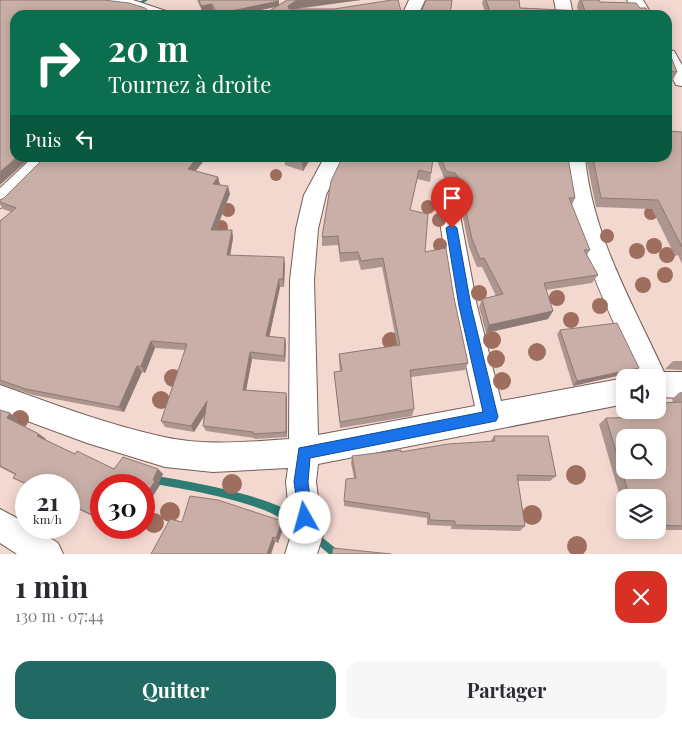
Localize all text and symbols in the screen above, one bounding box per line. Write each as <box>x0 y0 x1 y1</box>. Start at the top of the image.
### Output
text: 20 m <box>108 24 189 71</box>
icon: right <box>25 30 90 95</box>
text: Tournez à droite <box>108 69 271 99</box>
icon: left <box>71 125 99 153</box>
text: Puis <box>25 126 61 152</box>
pin <box>431 177 473 228</box>
icon: arrive <box>438 184 466 212</box>
map controls <box>616 369 666 539</box>
button: sound <box>616 369 666 419</box>
button: search <box>616 429 666 479</box>
speed limit sign: 30 <box>90 474 155 539</box>
text: 21 <box>36 484 59 517</box>
button: layers <box>616 489 666 539</box>
position arrow <box>278 491 330 543</box>
text: km/h <box>33 511 62 527</box>
text: 1 min <box>15 566 89 606</box>
button: close <box>615 571 667 623</box>
text: 130 m · 07:44 <box>15 605 104 626</box>
button: Quitter <box>15 661 336 719</box>
button: Partager <box>346 661 667 719</box>

